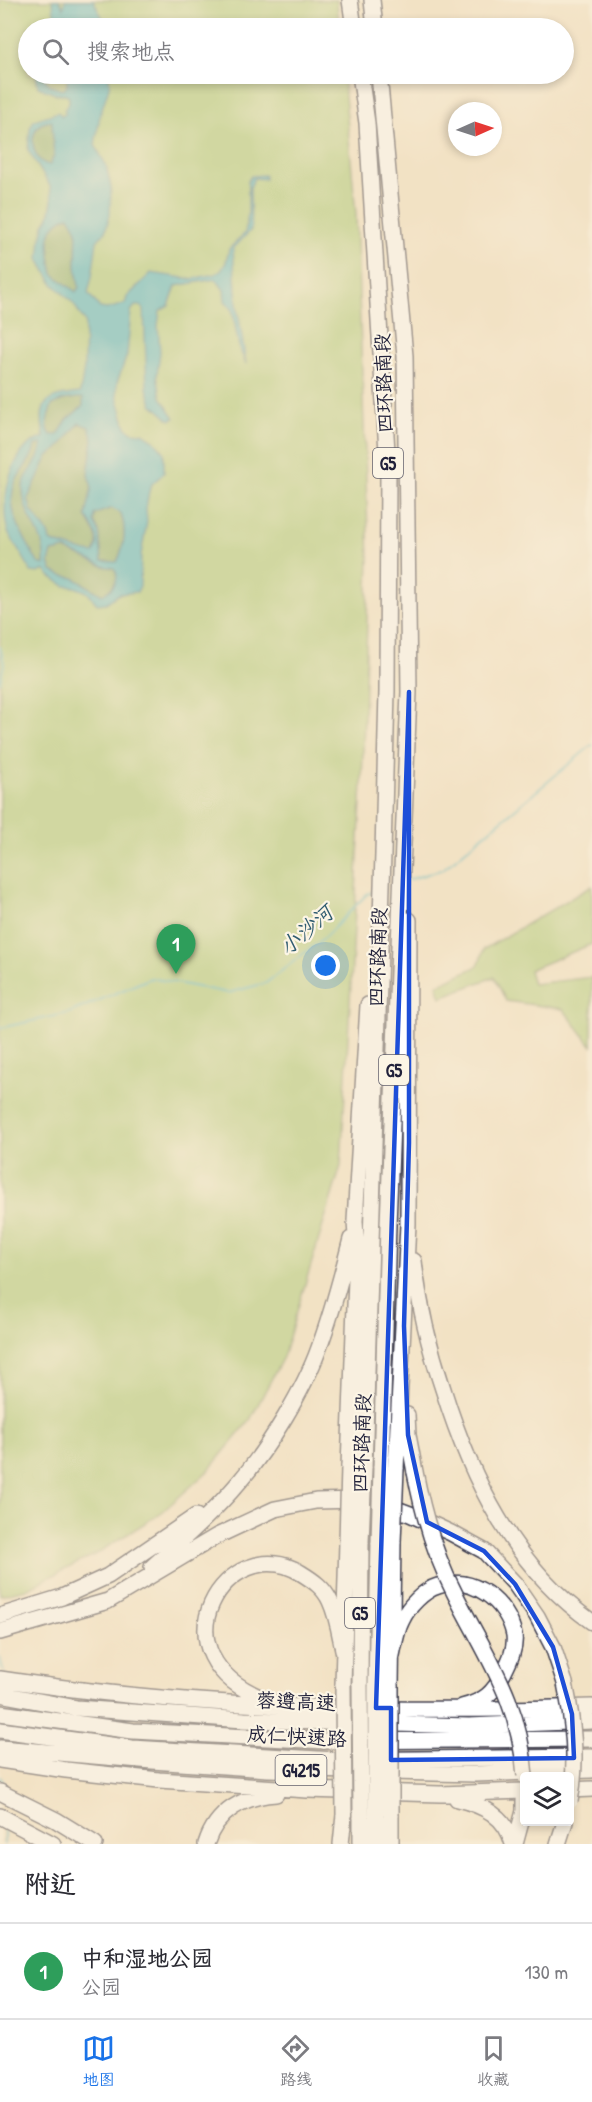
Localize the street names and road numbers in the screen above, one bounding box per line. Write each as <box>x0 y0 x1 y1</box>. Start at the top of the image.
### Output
street label: 四环路南段 <box>368 333 398 433</box>
road number: G5 <box>373 448 403 478</box>
street label: 四环路南段 <box>362 907 392 1007</box>
road number: G5 <box>379 1055 409 1085</box>
street label: 四环路南段 <box>346 1393 376 1493</box>
road number: G5 <box>345 1598 375 1628</box>
street label: 蓉遵高速 <box>256 1686 336 1716</box>
street label: 成仁快速路 <box>246 1720 349 1752</box>
road number: G4215 <box>276 1755 326 1785</box>

